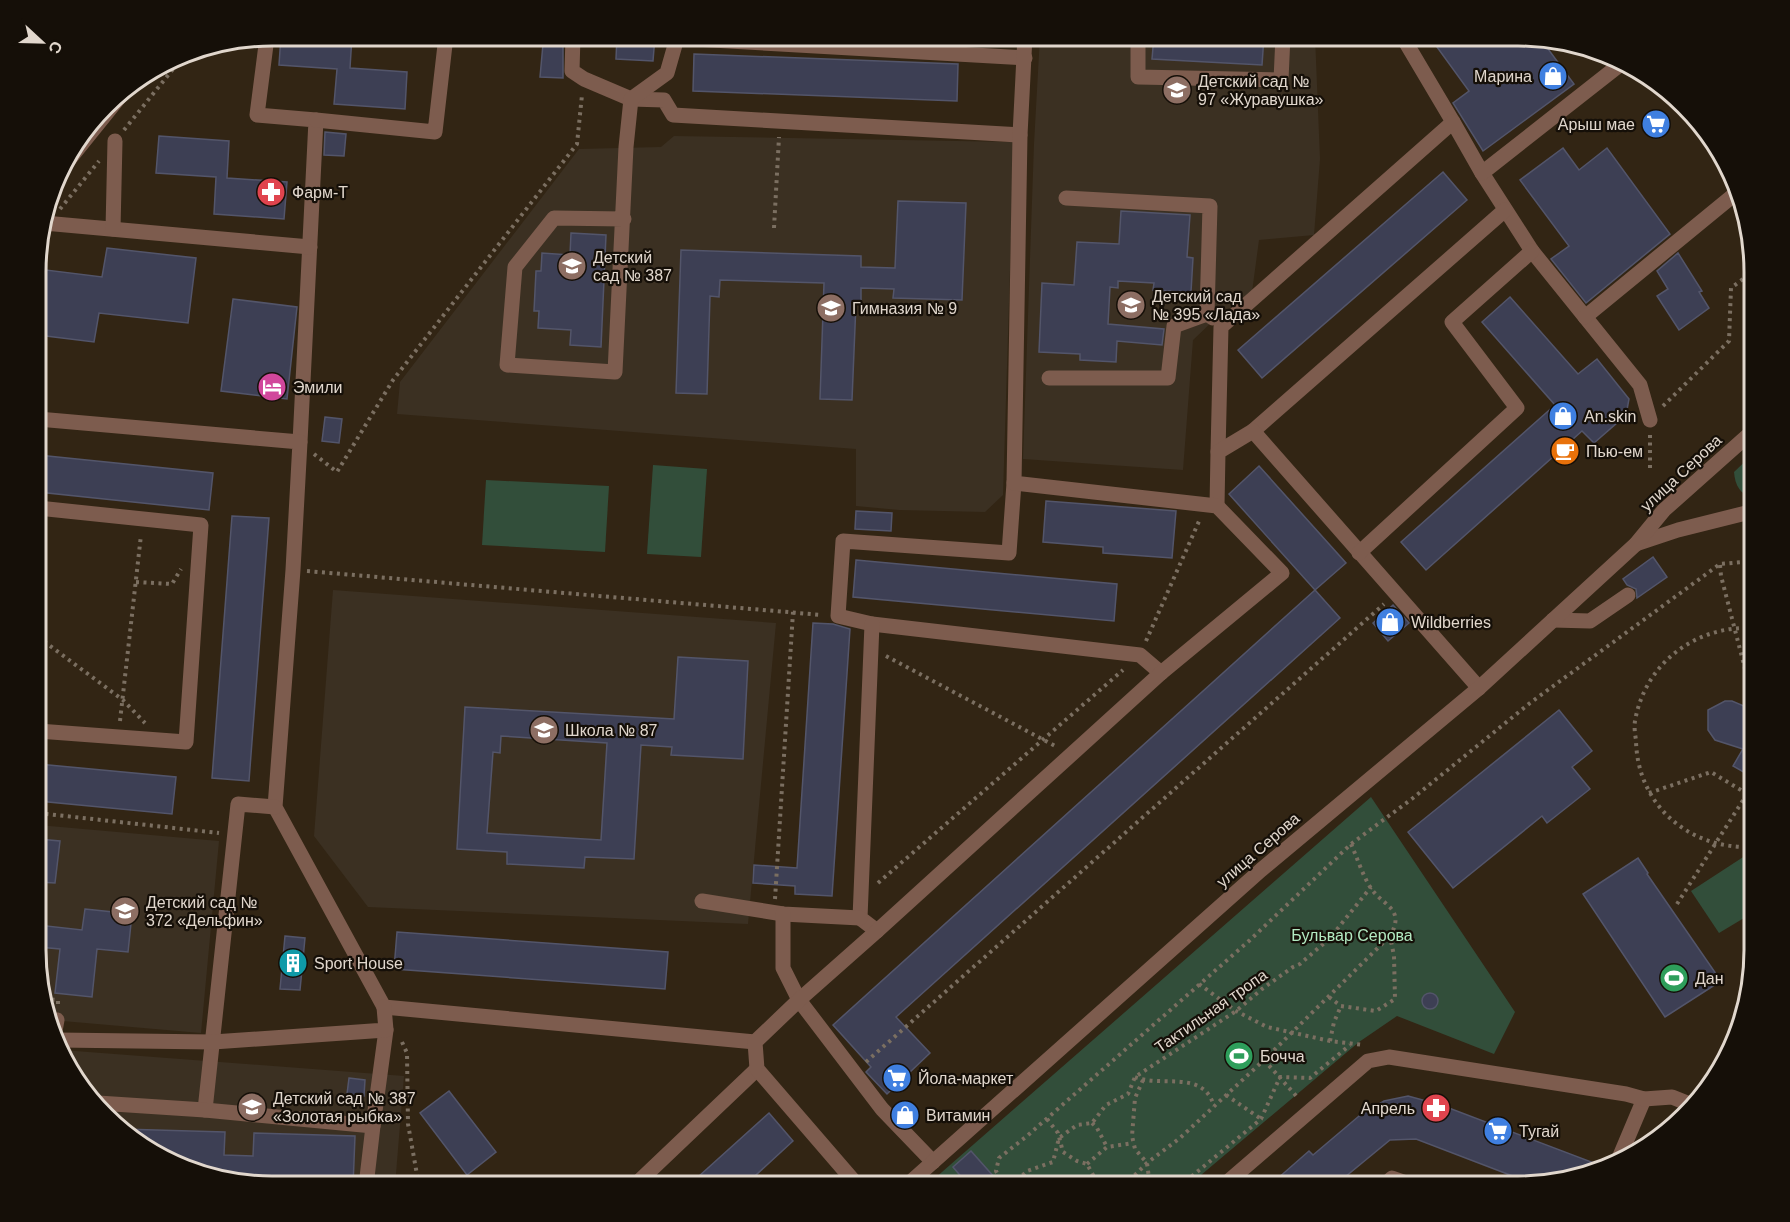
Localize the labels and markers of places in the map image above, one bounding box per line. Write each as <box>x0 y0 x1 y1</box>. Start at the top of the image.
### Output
shop icon: Марина <box>1537 60 1569 92</box>
place label: Марина <box>1474 68 1532 85</box>
place label: Детский сад № 97 «Журавушка» <box>1198 73 1324 108</box>
school or university icon: Детский сад № 97 «Журавушка» <box>1161 74 1193 106</box>
supermarket icon: Арыш мае <box>1640 108 1672 140</box>
place label: Арыш мае <box>1558 116 1635 133</box>
pharmacy icon: Фарм-Т <box>255 176 287 208</box>
place label: Фарм-Т <box>292 184 348 201</box>
place label: Детский сад № 387 <box>593 249 672 284</box>
school or university icon: Детский сад № 387 <box>556 250 588 282</box>
place label: Детский сад № 395 «Лада» <box>1152 288 1260 323</box>
school or university icon: Детский сад № 395 «Лада» <box>1115 289 1147 321</box>
school or university icon: Гимназия № 9 <box>815 292 847 324</box>
place label: Гимназия № 9 <box>852 300 957 317</box>
hotel icon: Эмили <box>256 371 288 403</box>
place label: Эмили <box>293 379 343 396</box>
shop icon: An.skin <box>1547 400 1579 432</box>
place label: An.skin <box>1584 408 1636 425</box>
cafe icon: Пью-ем <box>1549 435 1581 467</box>
place label: Пью-ем <box>1586 443 1643 460</box>
shop icon: Wildberries <box>1374 606 1406 638</box>
place label: Wildberries <box>1411 614 1491 631</box>
school or university icon: Школа № 87 <box>528 714 560 746</box>
place label: Школа № 87 <box>565 722 658 739</box>
place label: Детский сад № 372 «Дельфин» <box>146 894 263 929</box>
school or university icon: Детский сад № 372 «Дельфин» <box>109 895 141 927</box>
building icon: Sport House <box>277 947 309 979</box>
place label: Sport House <box>314 955 403 972</box>
sports icon: Дан <box>1658 962 1690 994</box>
place label: Дан <box>1695 970 1724 987</box>
sports icon: Бочча <box>1223 1040 1255 1072</box>
place label: Бочча <box>1260 1048 1305 1065</box>
supermarket icon: Йола-маркет <box>881 1062 913 1094</box>
place label: Йола-маркет <box>918 1069 1014 1087</box>
place label: Детский сад № 387 «Золотая рыбка» <box>273 1090 416 1125</box>
school or university icon: Детский сад № 387 «Золотая рыбка» <box>236 1091 268 1123</box>
pharmacy icon: Апрель <box>1420 1092 1452 1124</box>
shop icon: Витамин <box>889 1099 921 1131</box>
place label: Апрель <box>1361 1100 1415 1117</box>
place label: Витамин <box>926 1107 990 1124</box>
supermarket icon: Тугай <box>1482 1115 1514 1147</box>
place label: Тугай <box>1519 1123 1559 1140</box>

